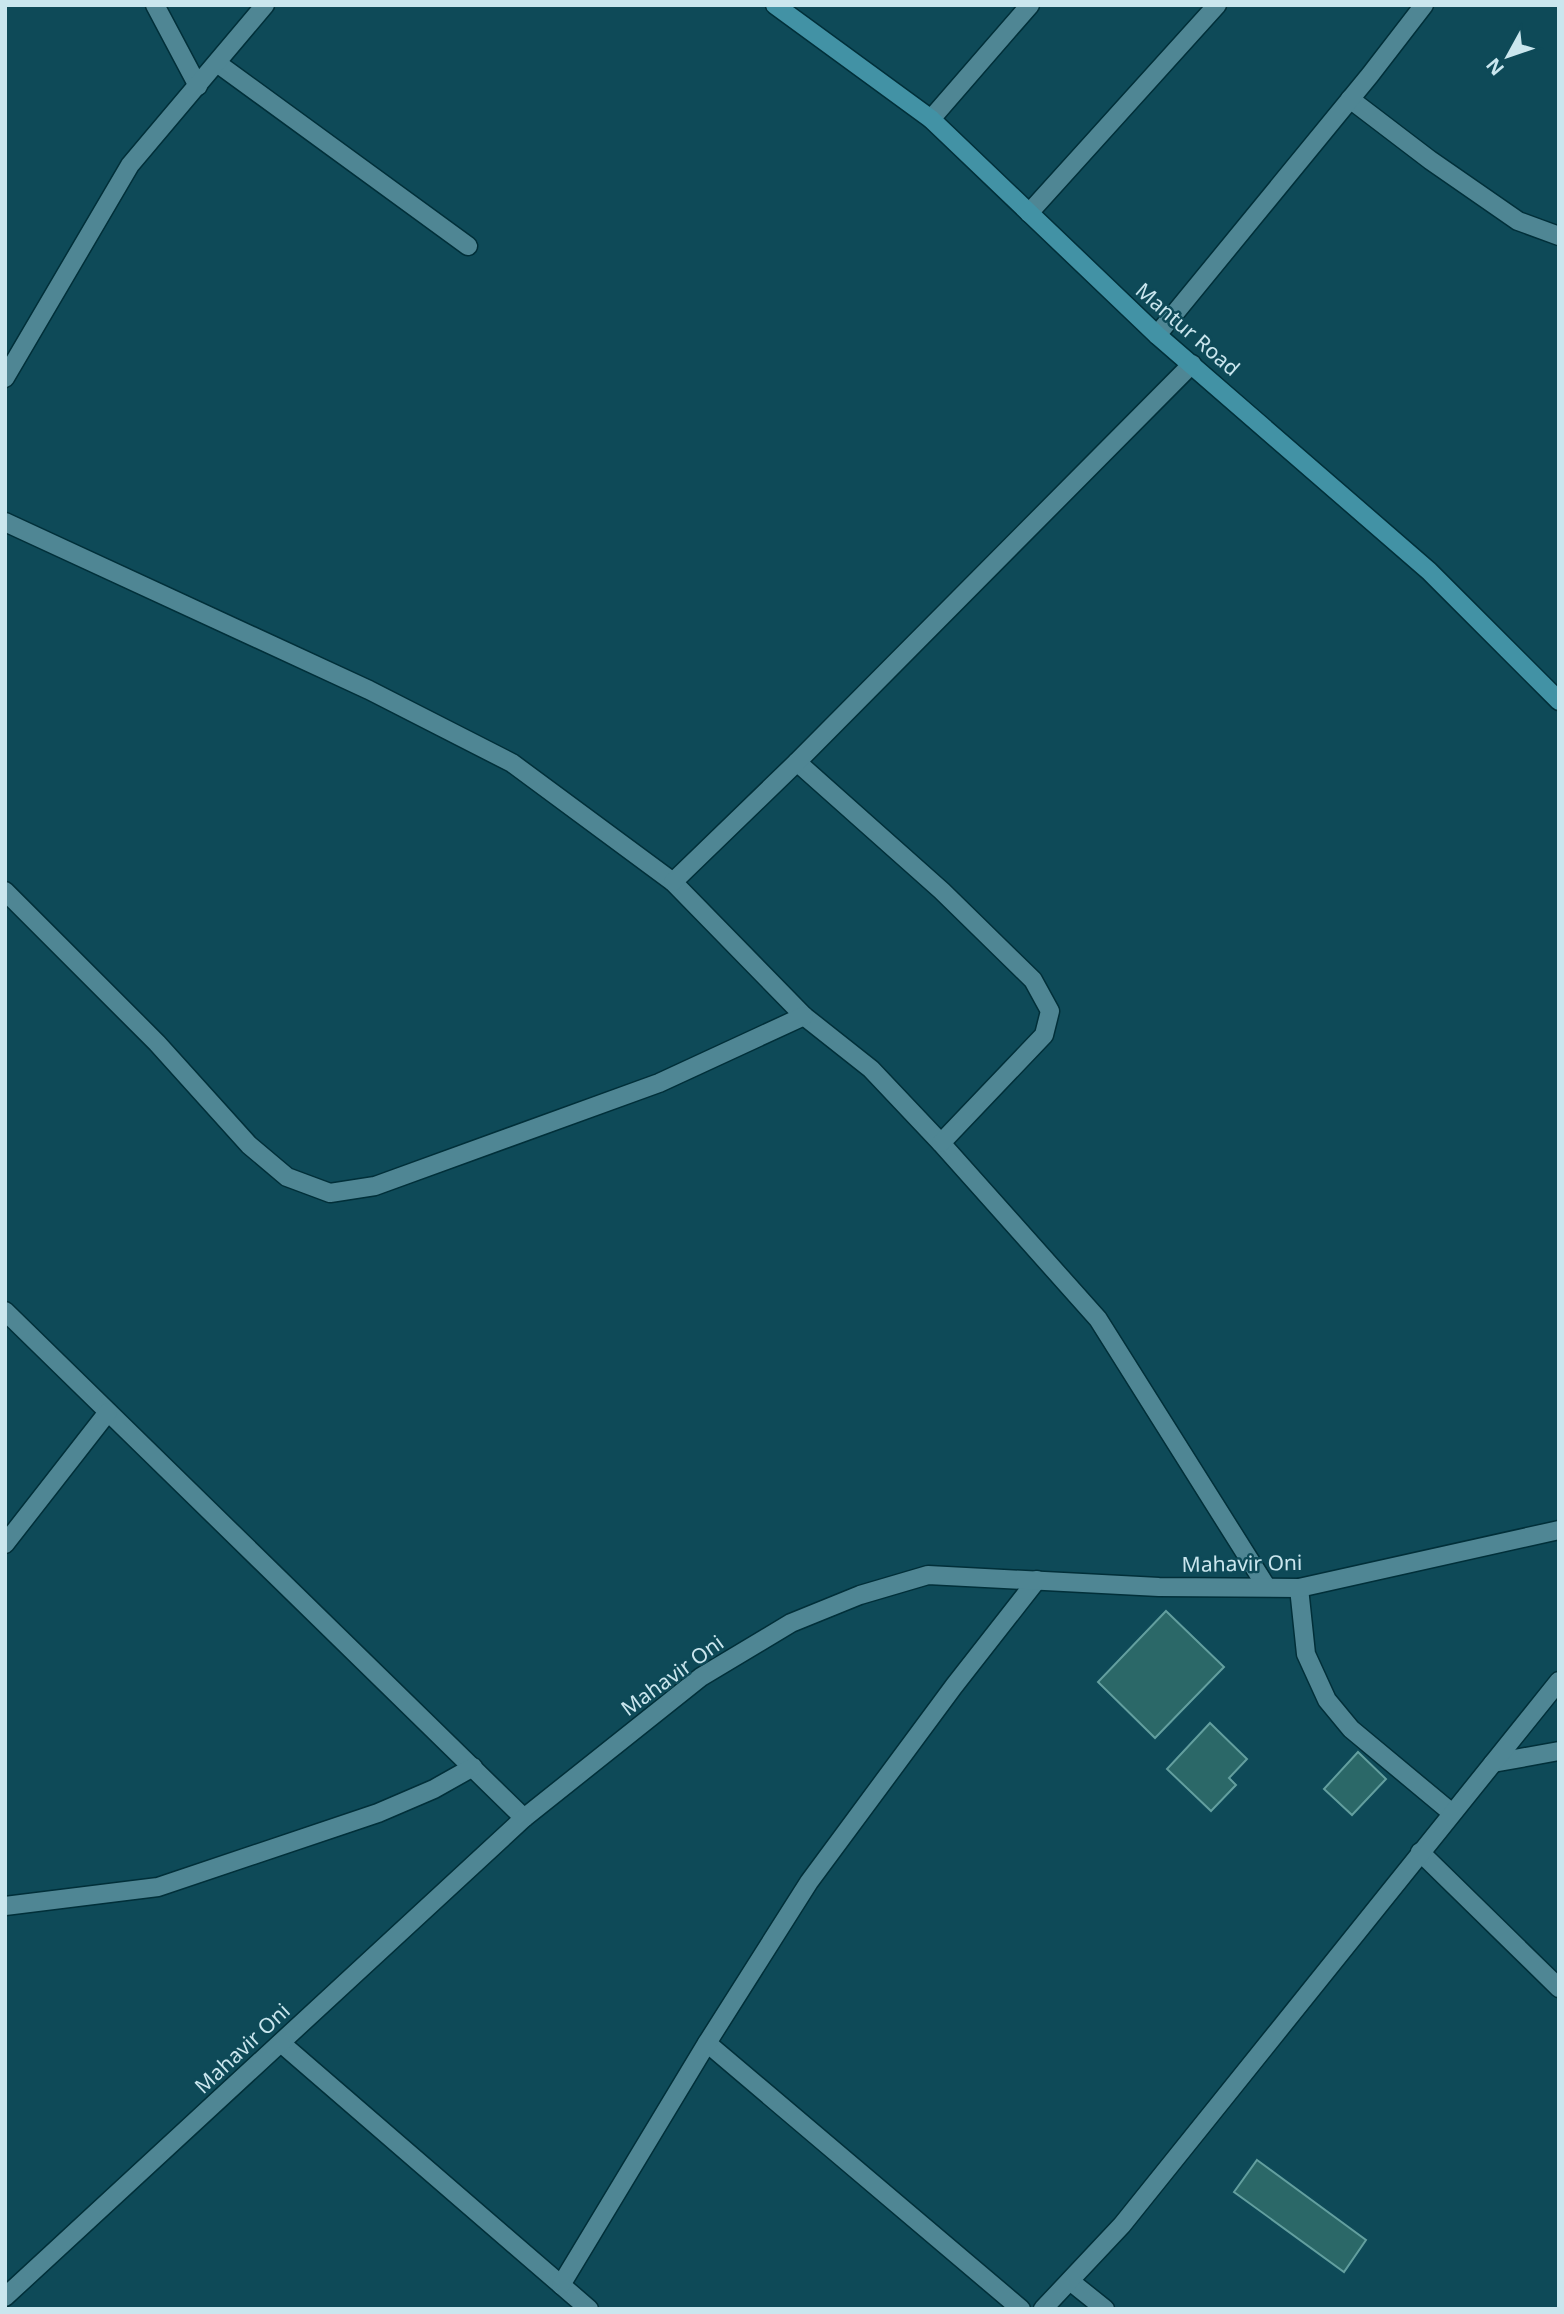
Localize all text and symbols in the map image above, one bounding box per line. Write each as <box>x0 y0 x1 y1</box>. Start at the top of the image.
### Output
north arrow <box>1473 21 1543 91</box>
text: N <box>1480 53 1510 81</box>
street label: Mantur Road <box>1130 276 1246 382</box>
street label: Mahavir Oni <box>1181 1548 1303 1578</box>
street label: Mahavir Oni <box>615 1628 729 1722</box>
street label: Mahavir Oni <box>188 1997 296 2099</box>

